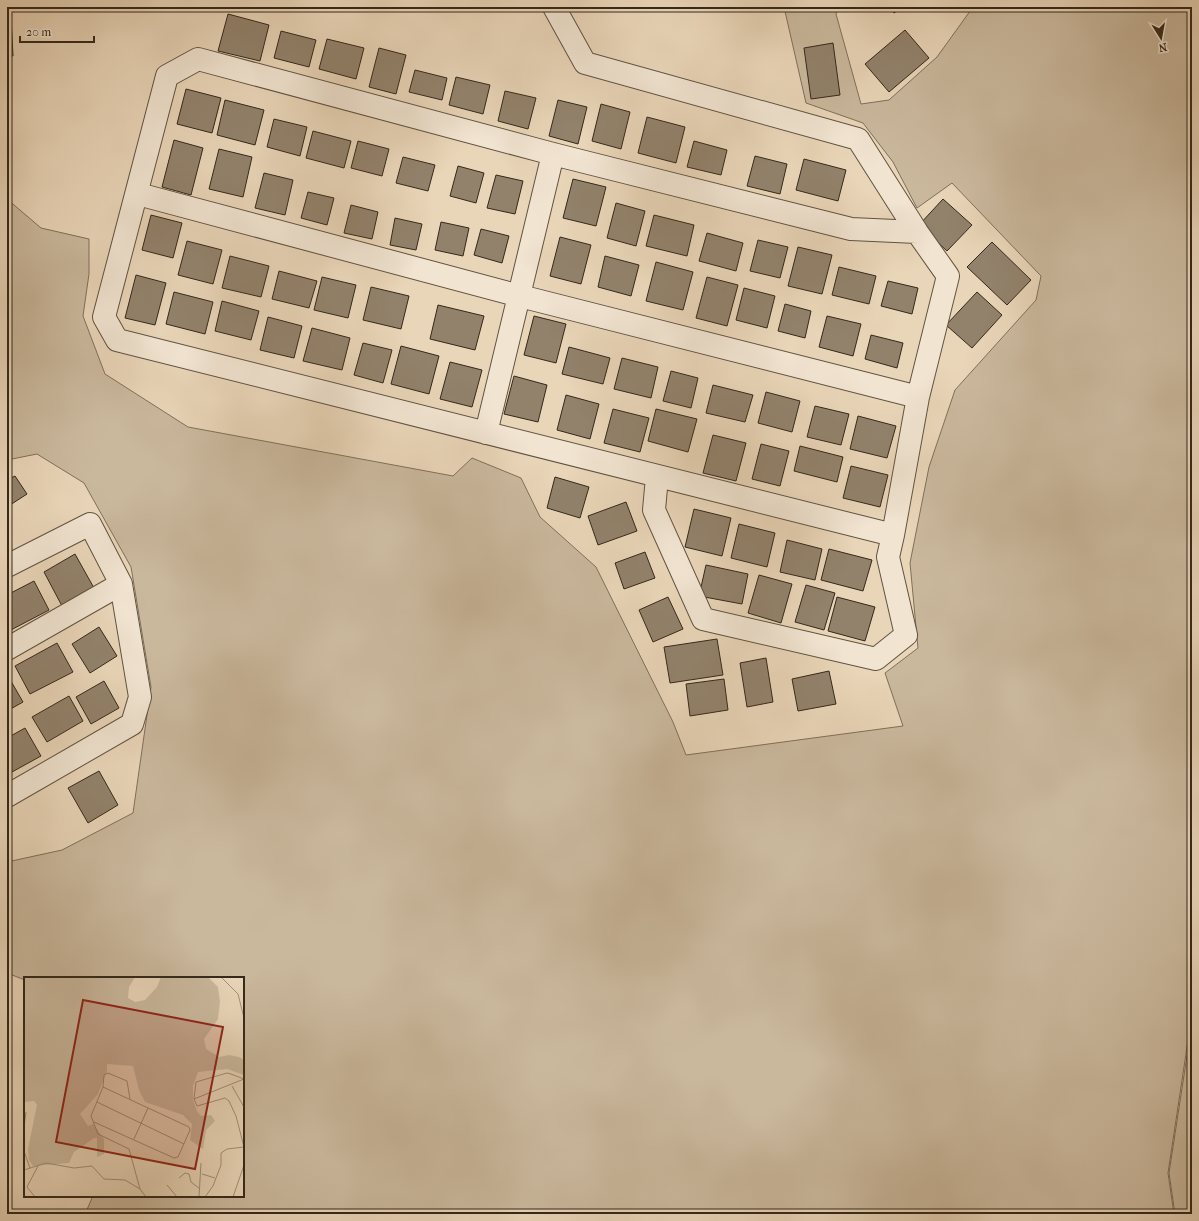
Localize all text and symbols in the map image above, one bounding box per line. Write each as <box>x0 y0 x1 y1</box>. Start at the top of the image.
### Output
scale bar <box>20 18 94 44</box>
north arrow <box>1141 18 1181 58</box>
text: 20 m <box>26 25 51 39</box>
text: N <box>1157 40 1168 55</box>
inset map <box>24 977 244 1197</box>

